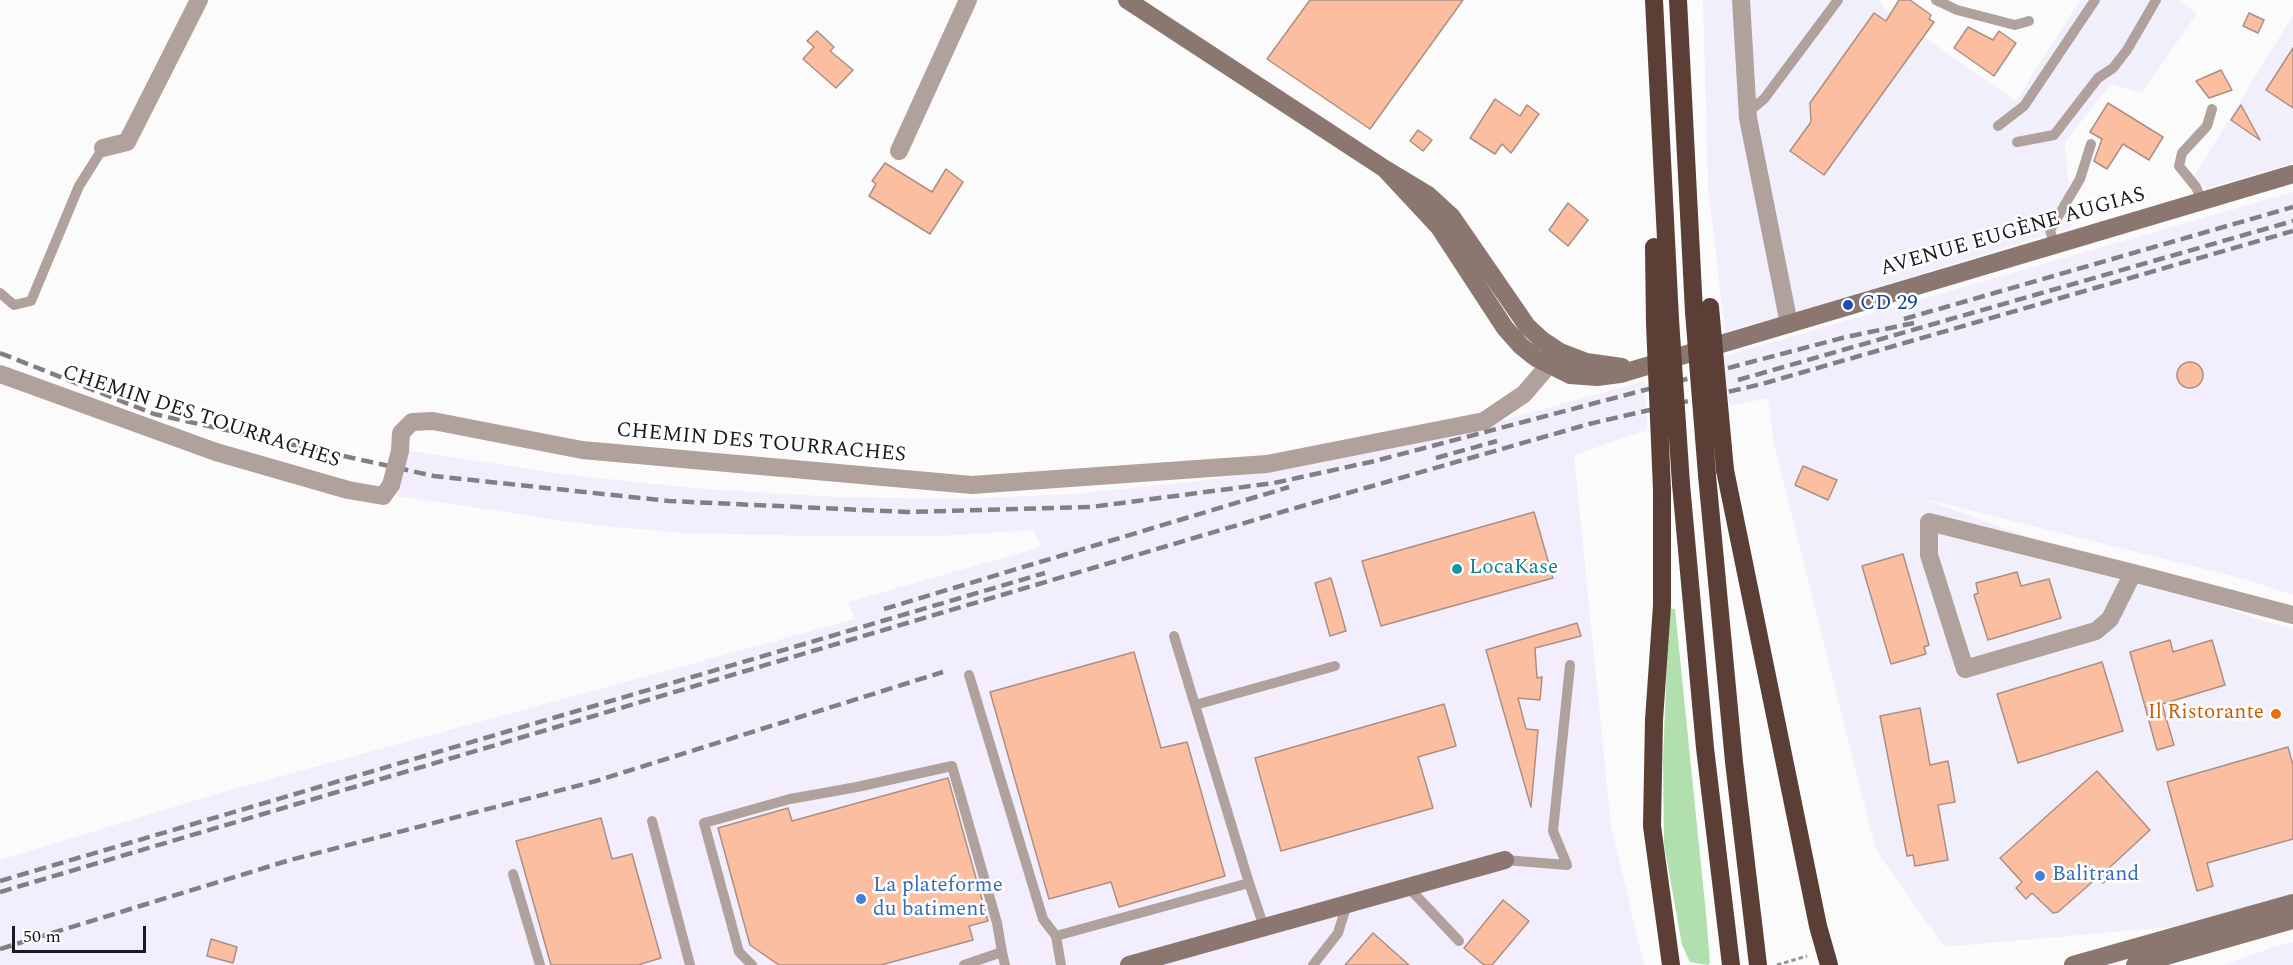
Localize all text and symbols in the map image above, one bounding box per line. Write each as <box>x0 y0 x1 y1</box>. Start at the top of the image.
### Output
street label: AVENUE EUGÈNE AUGIAS <box>1878 183 2148 283</box>
place label: CD 29 <box>1860 292 1918 318</box>
marker: CD 29 <box>1841 298 1855 312</box>
street label: CHEMIN DES TOURRACHES <box>59 361 343 475</box>
street label: CHEMIN DES TOURRACHES <box>615 419 907 469</box>
place label: LocaKase <box>1469 556 1558 582</box>
marker: LocaKase <box>1450 562 1464 576</box>
place label: Il Ristorante <box>2148 701 2264 727</box>
marker: Il Ristorante <box>2269 707 2283 721</box>
place label: Balitrand <box>2052 863 2139 889</box>
marker: Balitrand <box>2033 869 2047 883</box>
place label: La plateforme du batiment <box>873 874 1003 924</box>
marker: La plateforme du batiment <box>854 892 868 906</box>
scale bar <box>15 914 148 952</box>
text: 50 m <box>23 923 61 950</box>

